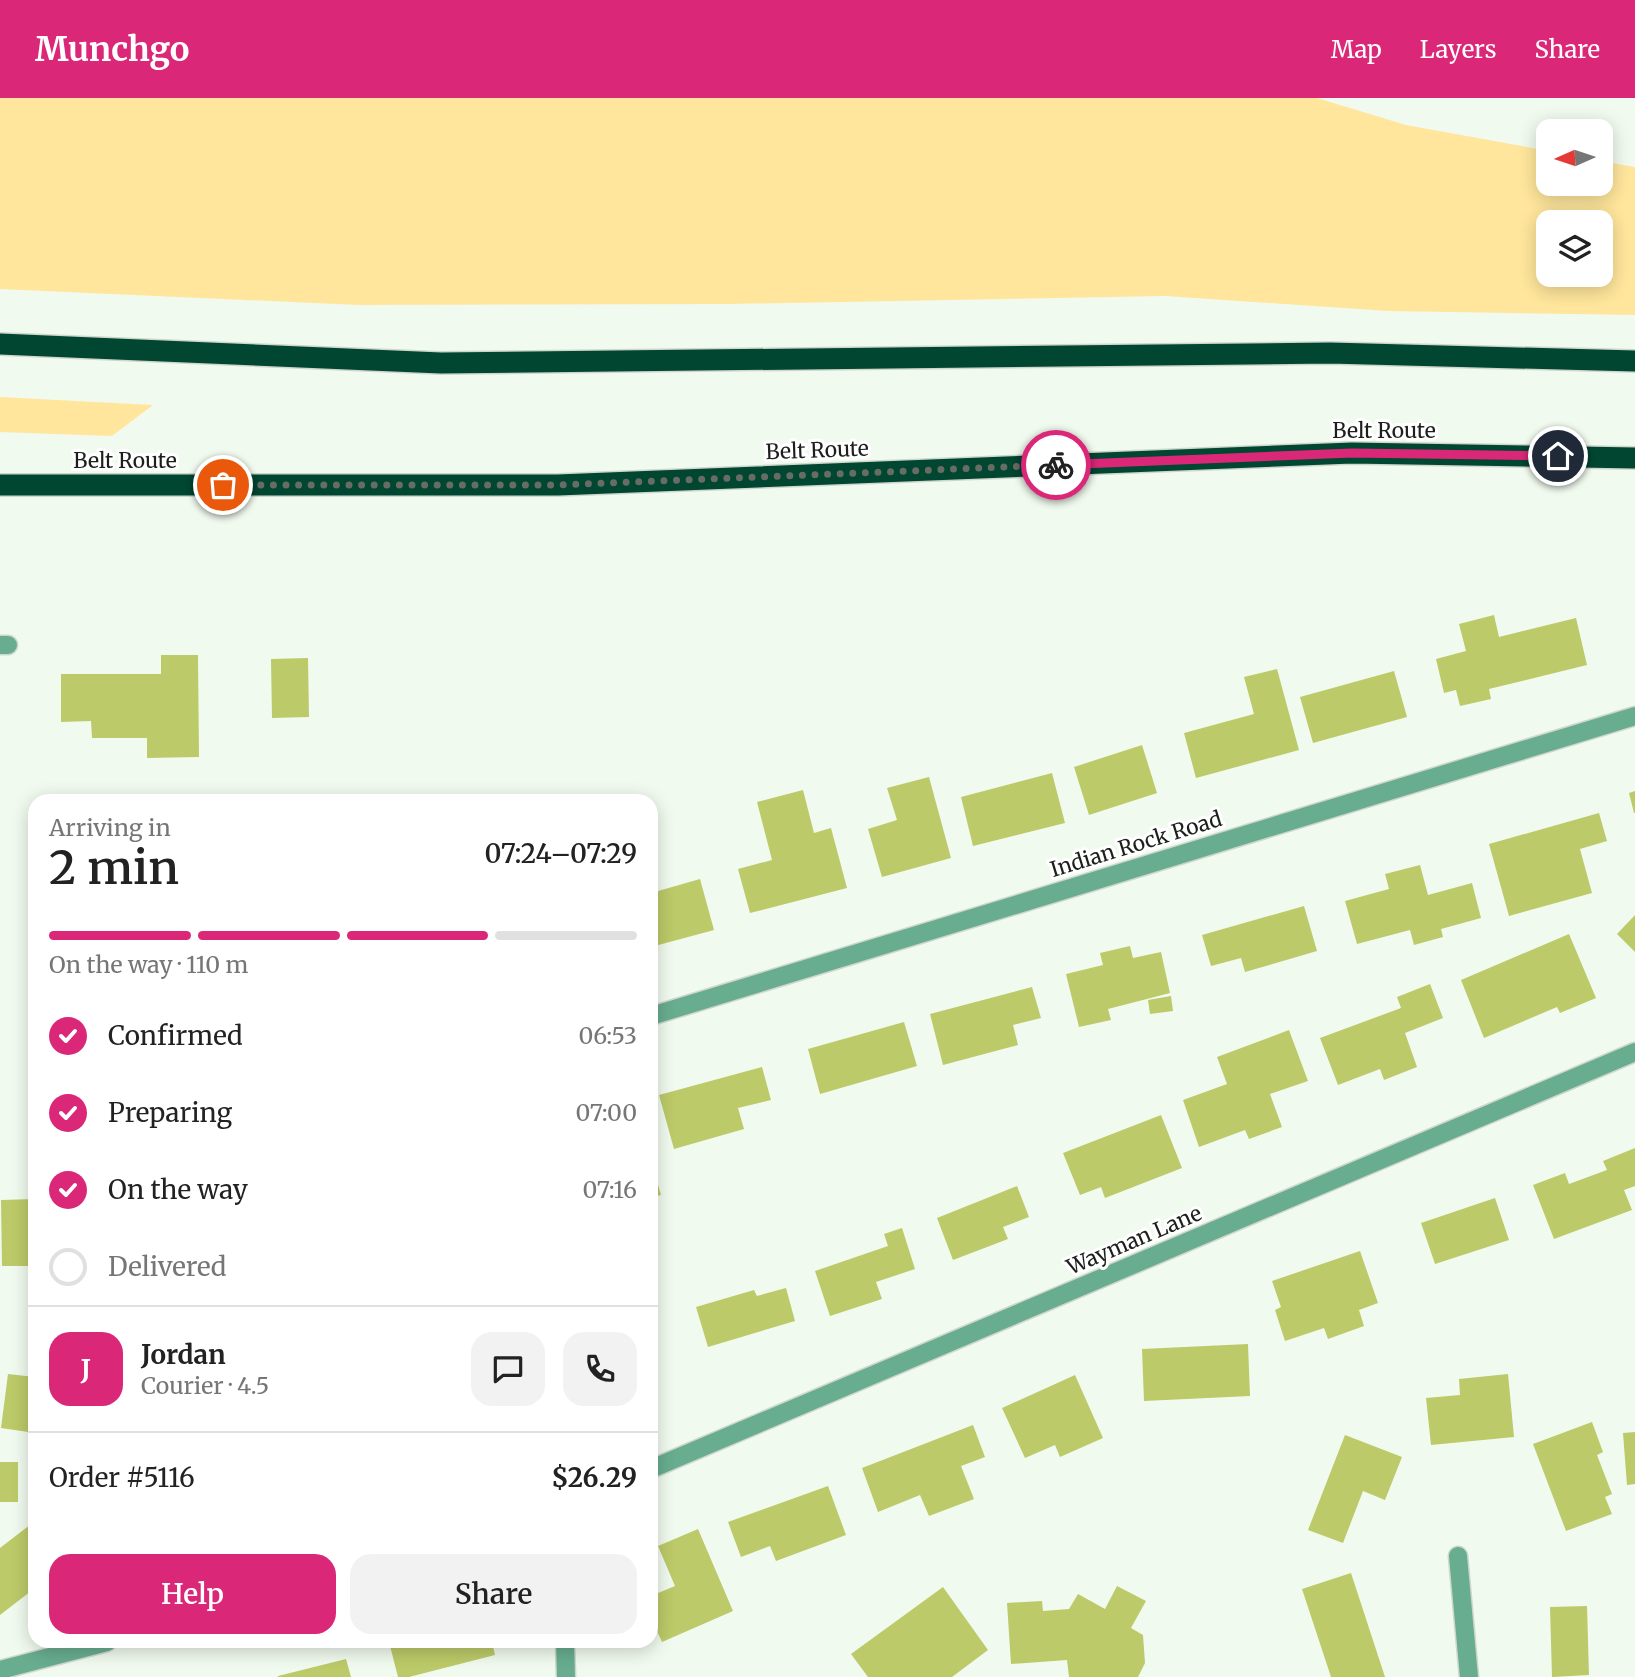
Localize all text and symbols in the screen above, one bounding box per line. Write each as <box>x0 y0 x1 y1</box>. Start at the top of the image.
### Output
text: Munchgo <box>35 29 190 70</box>
text: Map <box>1331 34 1382 65</box>
text: Layers <box>1420 34 1496 65</box>
text: Share <box>1534 34 1600 65</box>
north arrow <box>1536 119 1614 196</box>
map controls <box>1536 119 1613 287</box>
button: layers <box>1536 210 1613 287</box>
street label: Belt Route <box>1332 417 1436 444</box>
pin <box>1528 426 1588 486</box>
courier <box>1021 430 1091 500</box>
street label: Belt Route <box>765 435 869 465</box>
icon: home <box>1539 437 1577 475</box>
icon: bike <box>1037 446 1075 484</box>
street label: Belt Route <box>73 447 177 474</box>
pin <box>193 455 253 515</box>
icon: bag <box>204 466 242 504</box>
street label: Indian Rock Road <box>1047 805 1225 883</box>
text: Arriving in <box>49 813 171 842</box>
text: 07:24–07:29 <box>485 837 637 870</box>
text: 2 min <box>49 839 179 897</box>
text: On the way · 110 m <box>49 950 248 979</box>
icon: check <box>49 1017 87 1055</box>
text: Confirmed <box>108 1019 243 1052</box>
text: 06:53 <box>578 1021 637 1050</box>
icon: check <box>49 1094 87 1132</box>
text: Preparing <box>108 1096 232 1129</box>
text: 07:00 <box>576 1098 637 1127</box>
icon: check <box>49 1171 87 1209</box>
text: On the way <box>108 1173 248 1206</box>
text: 07:16 <box>583 1175 637 1204</box>
street label: Wayman Lane <box>1061 1199 1206 1281</box>
text: Delivered <box>108 1250 227 1283</box>
button: chat <box>471 1332 545 1406</box>
button: phone <box>563 1332 637 1406</box>
text: Jordan <box>141 1338 226 1371</box>
text: J <box>81 1353 91 1386</box>
text: Courier · 4.5 <box>141 1371 269 1400</box>
text: Order #5116 <box>49 1461 195 1494</box>
text: $26.29 <box>551 1461 637 1494</box>
button: Help <box>49 1554 336 1634</box>
button: Share <box>350 1554 637 1634</box>

